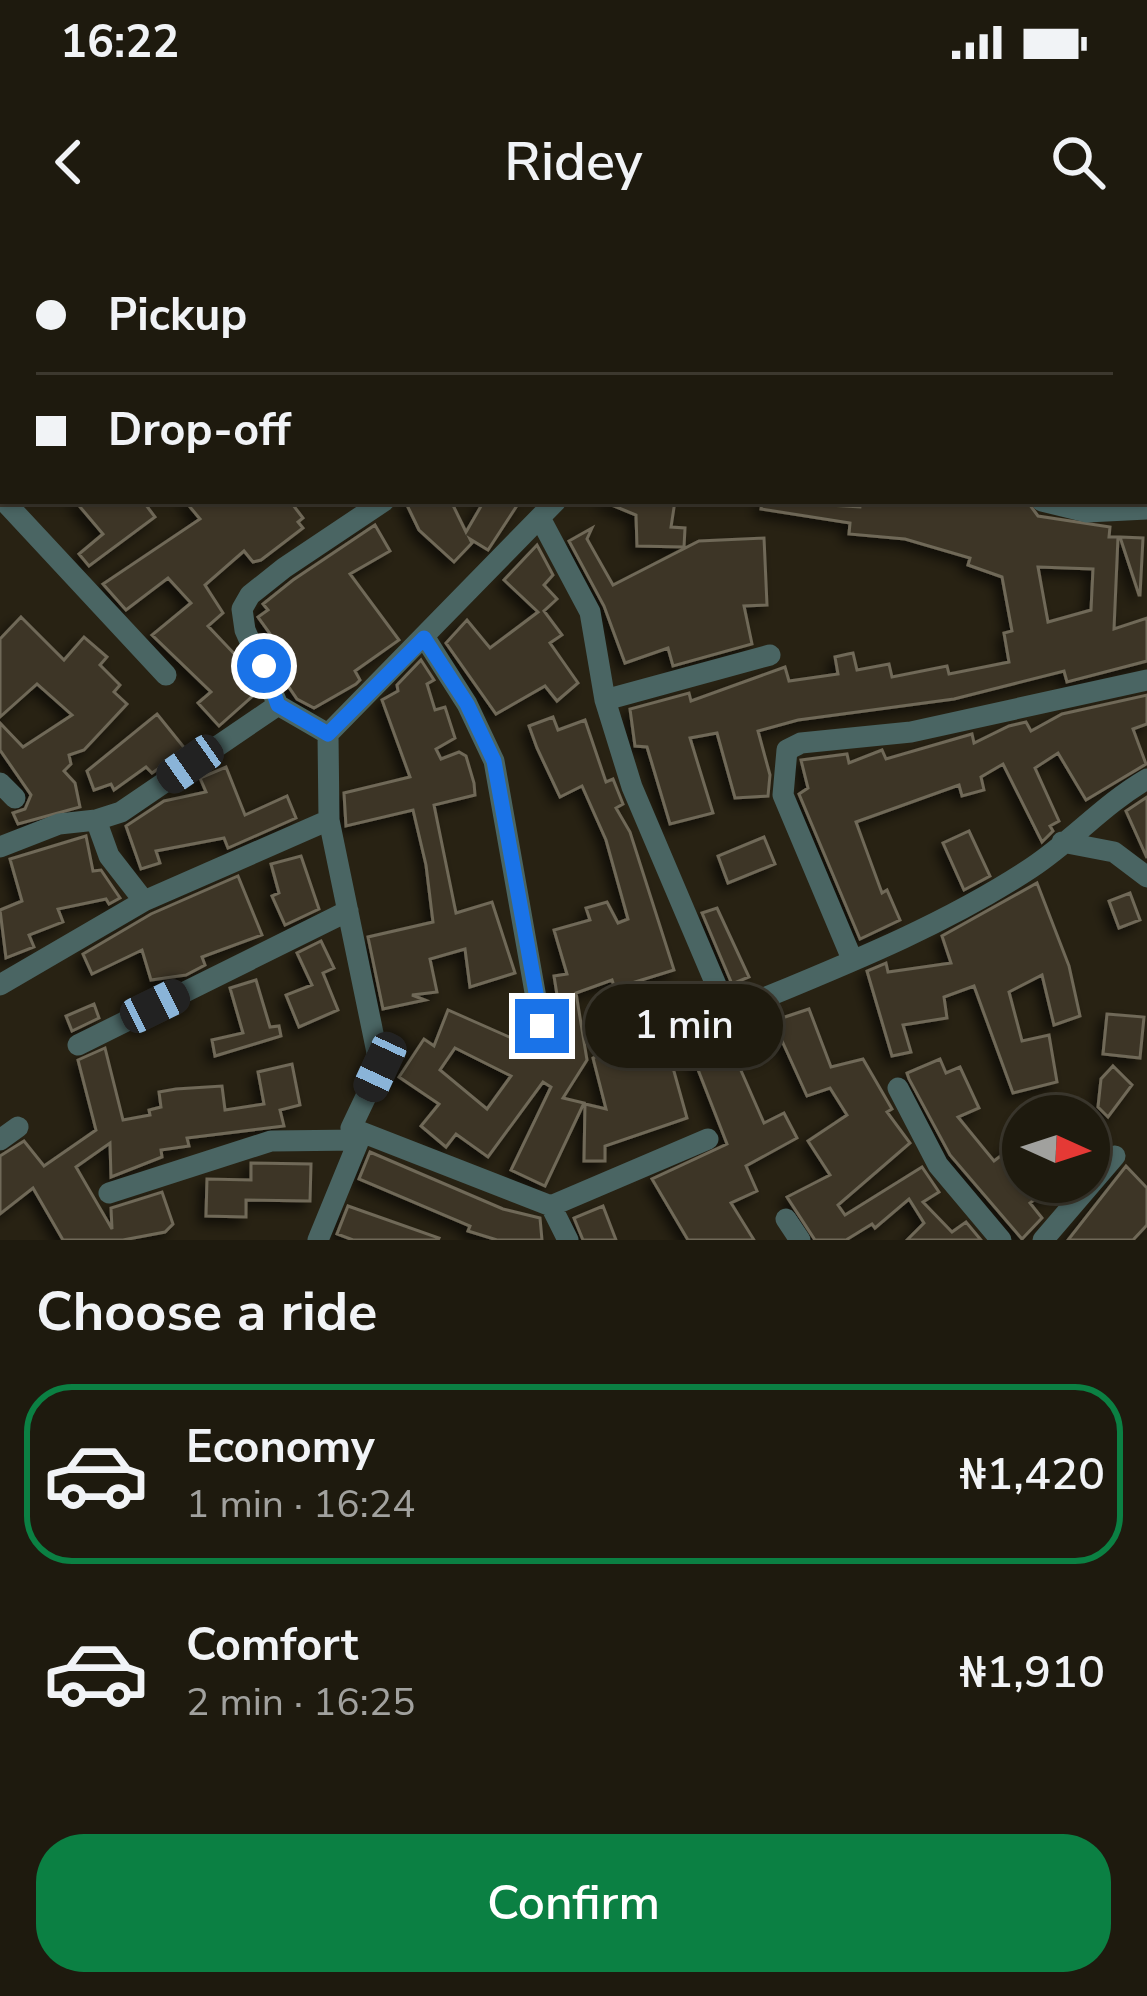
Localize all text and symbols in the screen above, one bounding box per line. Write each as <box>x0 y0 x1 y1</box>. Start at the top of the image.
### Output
text: 16:22 <box>60 12 179 73</box>
text: Ridey <box>504 125 643 199</box>
icon: back <box>36 129 102 195</box>
icon: search <box>1045 129 1111 195</box>
text: Pickup <box>108 285 247 346</box>
text: Drop-off <box>108 400 291 461</box>
route start <box>237 639 291 693</box>
car <box>150 729 230 799</box>
car <box>115 974 195 1038</box>
callout: 1 min <box>584 984 782 1068</box>
route end <box>515 999 569 1053</box>
text: 1 min <box>634 999 734 1052</box>
car <box>348 1027 412 1107</box>
north arrow <box>1002 1095 1110 1203</box>
map controls <box>1002 1095 1110 1203</box>
text: Choose a ride <box>36 1275 377 1349</box>
text: Economy <box>186 1417 375 1478</box>
icon: car <box>42 1420 150 1528</box>
text: ₦1,420 <box>959 1444 1105 1505</box>
text: 1 min · 16:24 <box>186 1478 415 1531</box>
text: Comfort <box>186 1615 358 1676</box>
icon: car <box>42 1618 150 1726</box>
text: ₦1,910 <box>959 1642 1105 1703</box>
text: 2 min · 16:25 <box>186 1676 415 1729</box>
button: Confirm <box>36 1834 1111 1972</box>

